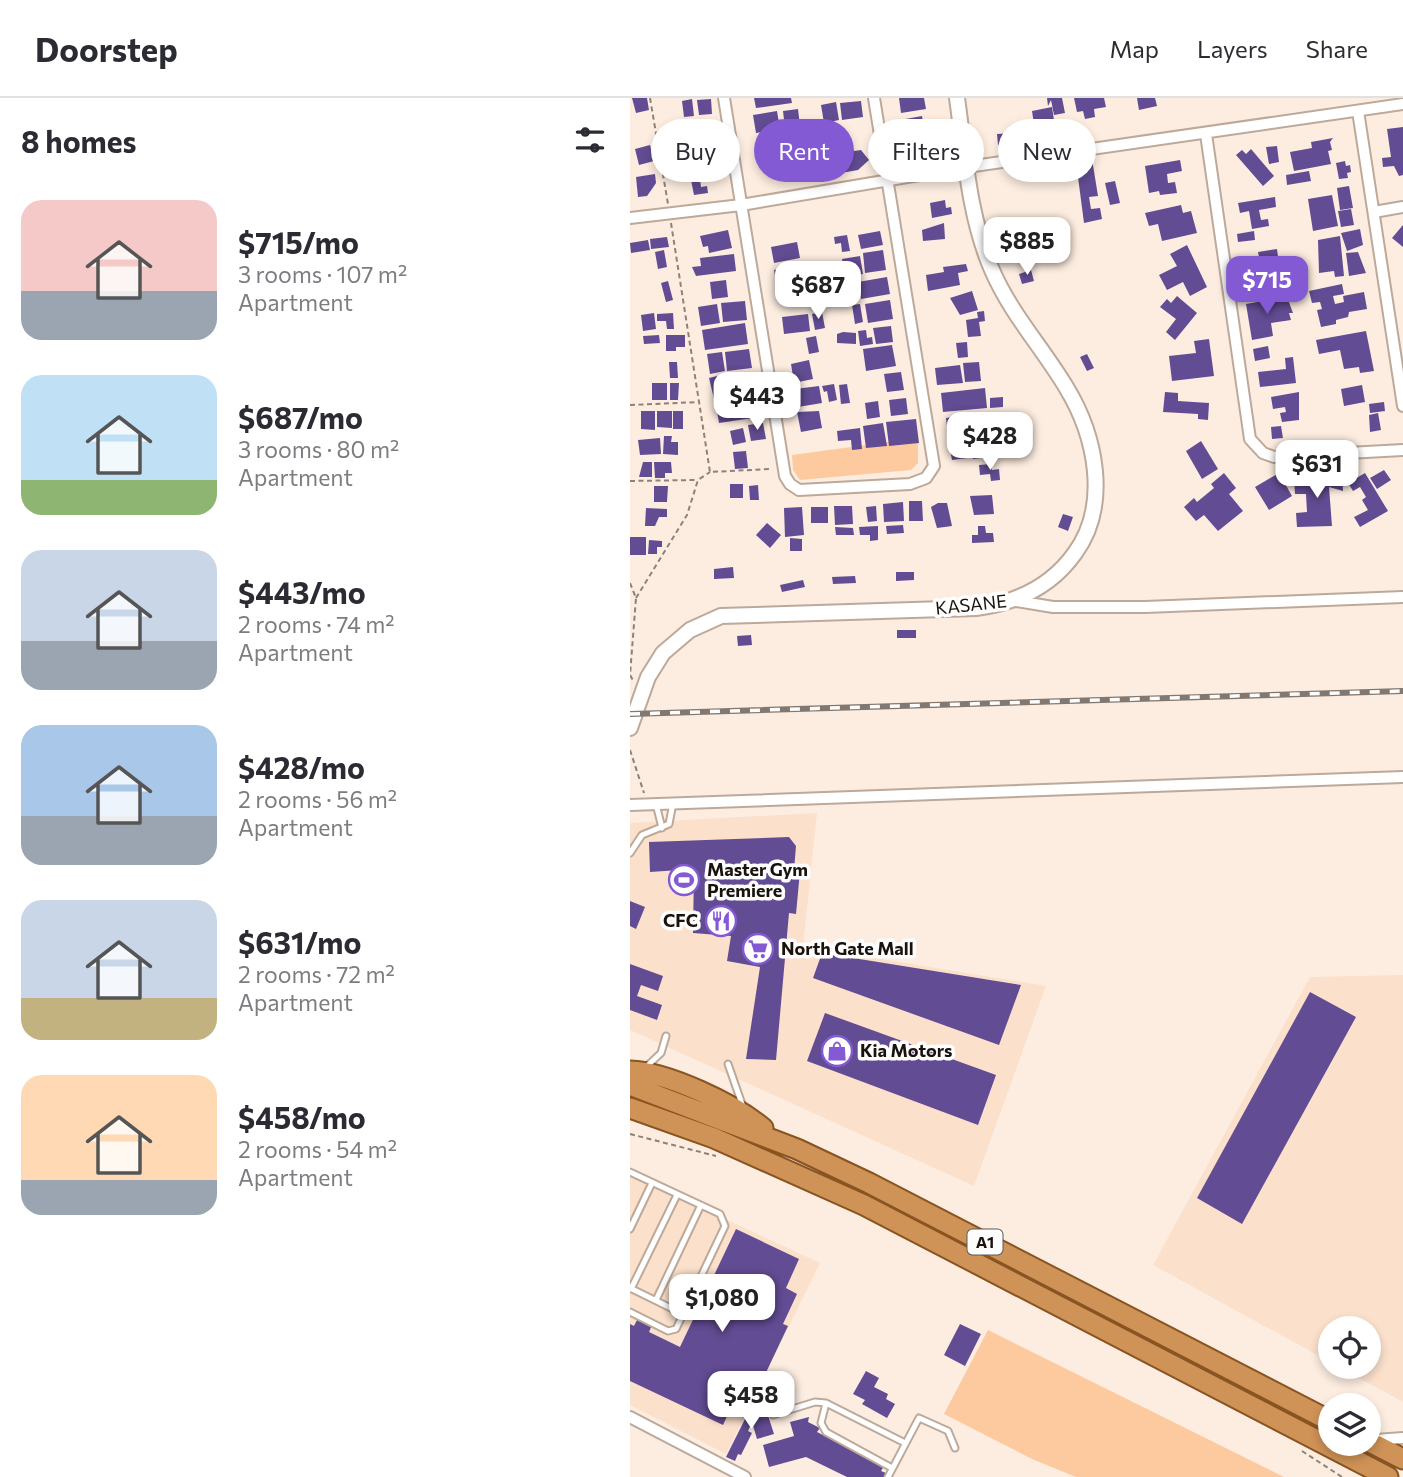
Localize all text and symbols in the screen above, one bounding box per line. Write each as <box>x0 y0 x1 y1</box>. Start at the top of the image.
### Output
text: Doorstep <box>35 28 178 69</box>
text: Map <box>1110 34 1159 63</box>
text: Layers <box>1197 34 1268 63</box>
text: Share <box>1306 34 1368 63</box>
chip: Buy <box>651 119 740 182</box>
chip: Rent <box>754 119 854 182</box>
chip: Filters <box>868 119 984 182</box>
chip: New <box>998 119 1096 182</box>
icon: filters <box>571 121 609 159</box>
text: 8 homes <box>21 122 137 159</box>
pin: $885 <box>986 218 1068 277</box>
text: $715/mo <box>238 223 359 260</box>
text: $885 <box>999 226 1055 254</box>
icon: home <box>77 228 161 312</box>
pin: $715 <box>1226 256 1308 316</box>
text: 3 rooms · 107 m² <box>238 260 407 288</box>
pin: $687 <box>777 262 859 321</box>
text: $715 <box>1242 265 1292 293</box>
text: $687 <box>791 270 845 298</box>
text: Apartment <box>238 288 353 316</box>
pin: $443 <box>716 372 798 432</box>
text: $443 <box>730 381 784 409</box>
text: $687/mo <box>238 398 363 435</box>
icon: home <box>77 403 161 487</box>
pin: $428 <box>949 412 1031 472</box>
text: $428 <box>963 421 1017 449</box>
text: 3 rooms · 80 m² <box>238 435 399 463</box>
pin: $631 <box>1276 440 1358 500</box>
text: $631 <box>1291 449 1343 477</box>
text: Apartment <box>238 463 353 491</box>
text: $443/mo <box>238 573 366 610</box>
icon: home <box>77 578 161 662</box>
street label: KASANE <box>934 589 1008 619</box>
text: 2 rooms · 74 m² <box>238 610 394 638</box>
text: Apartment <box>238 638 353 666</box>
text: $428/mo <box>238 748 365 785</box>
icon: home <box>77 753 161 837</box>
text: 2 rooms · 56 m² <box>238 785 397 813</box>
text: Apartment <box>238 813 353 841</box>
place label: Master Gym Premiere <box>707 858 808 901</box>
sports icon: Master Gym Premiere <box>667 863 701 897</box>
restaurant icon: CFC <box>704 904 738 938</box>
place label: CFC <box>663 909 698 931</box>
text: $631/mo <box>238 923 361 960</box>
icon: home <box>77 928 161 1012</box>
supermarket icon: North Gate Mall <box>741 932 775 966</box>
place label: North Gate Mall <box>781 937 914 959</box>
text: 2 rooms · 72 m² <box>238 960 395 988</box>
text: Apartment <box>238 988 353 1016</box>
shop icon: Kia Motors <box>820 1034 854 1068</box>
place label: Kia Motors <box>860 1039 952 1061</box>
text: $458/mo <box>238 1098 366 1135</box>
icon: home <box>77 1103 161 1187</box>
text: 2 rooms · 54 m² <box>238 1135 397 1163</box>
text: Apartment <box>238 1163 353 1191</box>
road number: A1 <box>968 1230 1002 1254</box>
pin: $1,080 <box>665 1274 779 1334</box>
text: $1,080 <box>685 1283 759 1311</box>
map controls <box>1318 1316 1381 1456</box>
button: locate <box>1318 1316 1381 1379</box>
pin: $458 <box>710 1372 792 1431</box>
text: $458 <box>724 1380 778 1408</box>
button: layers <box>1318 1393 1381 1456</box>

